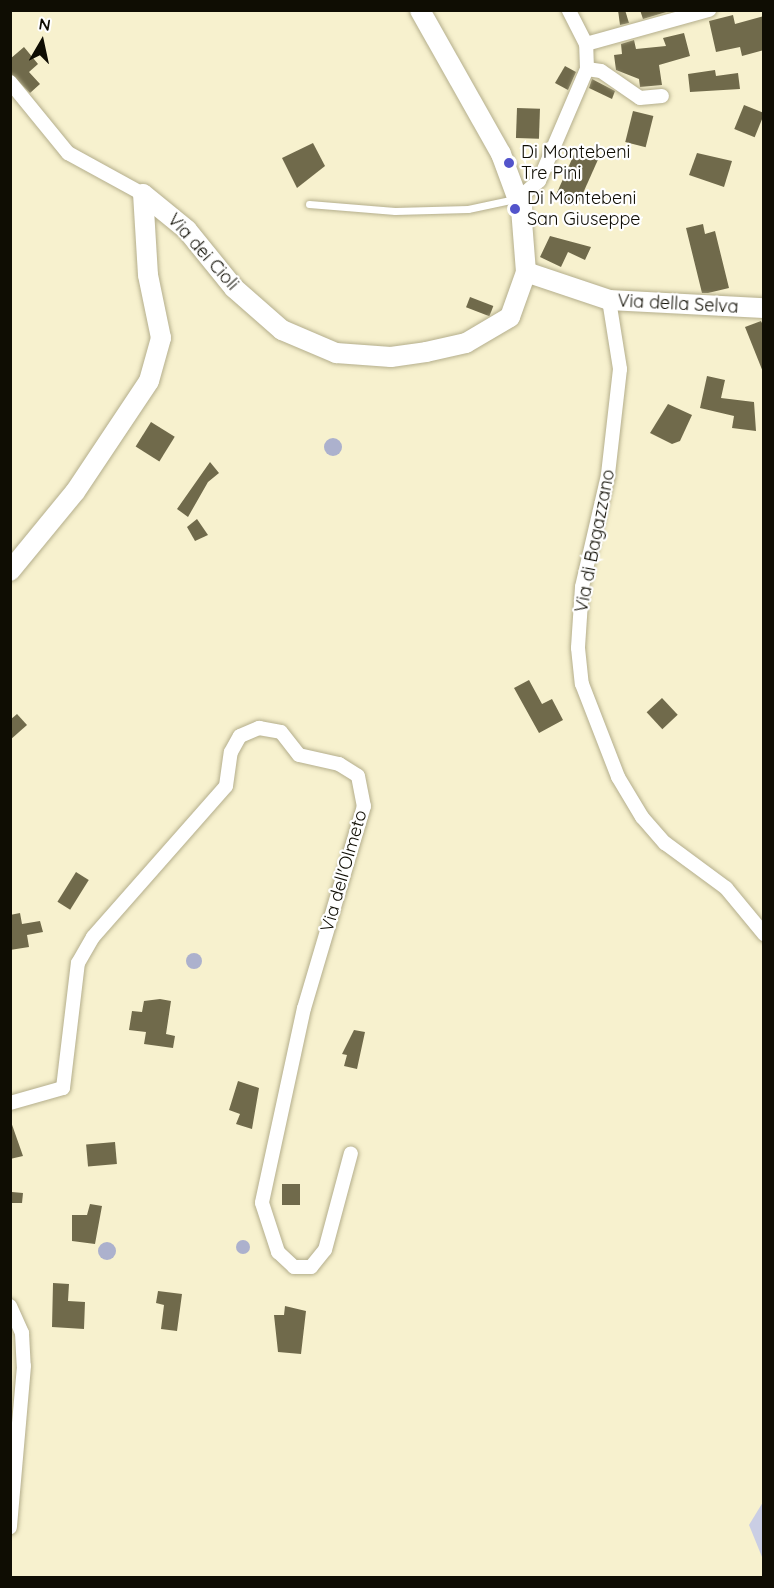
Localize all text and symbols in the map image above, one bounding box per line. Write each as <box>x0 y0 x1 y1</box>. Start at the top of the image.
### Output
north arrow <box>12 12 72 72</box>
text: N <box>37 13 52 35</box>
place label: Di Montebeni Tre Pini <box>521 142 630 184</box>
marker: Di Montebeni Tre Pini <box>502 156 516 170</box>
place label: Di Montebeni San Giuseppe <box>527 188 641 230</box>
marker: Di Montebeni San Giuseppe <box>508 202 522 216</box>
street label: Via dei Cioli <box>163 209 243 295</box>
street label: Via della Selva <box>617 290 739 318</box>
street label: Via di Bagazzano <box>571 468 619 614</box>
street label: Via dell'Olmeto <box>316 808 372 934</box>

